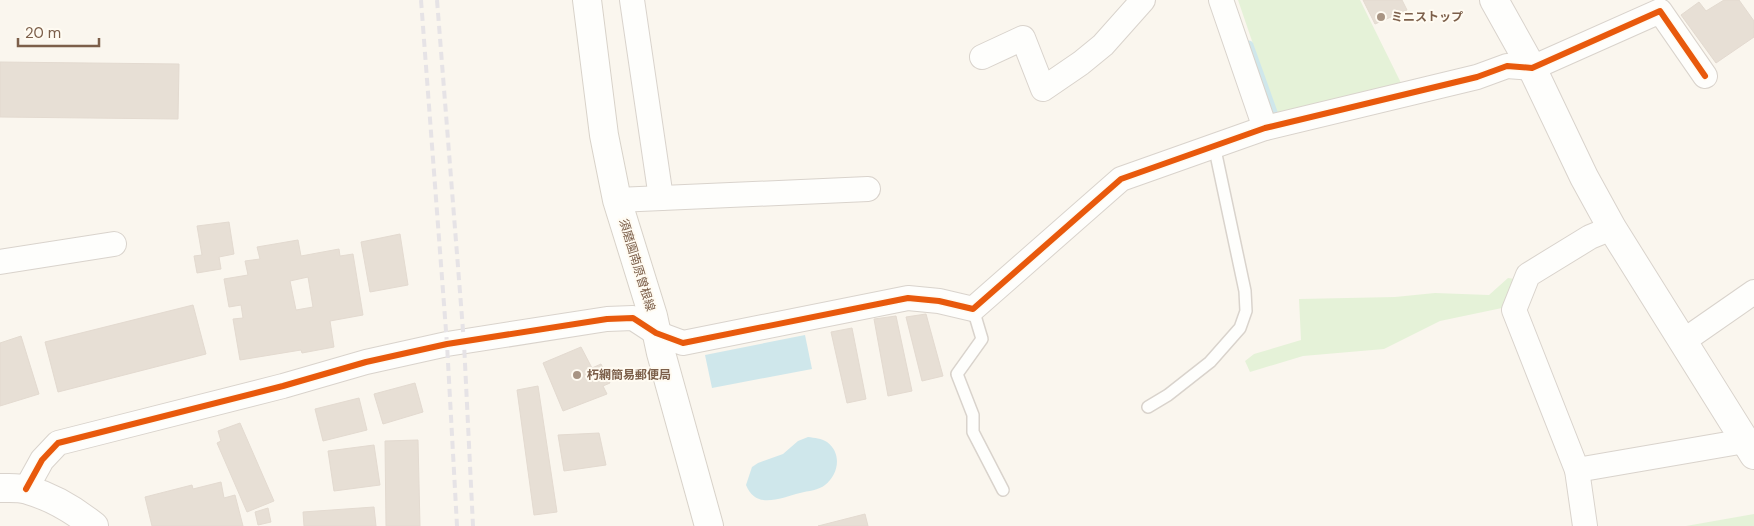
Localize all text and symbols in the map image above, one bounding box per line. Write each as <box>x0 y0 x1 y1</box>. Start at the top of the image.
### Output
place label: ミニストップ <box>1391 9 1463 25</box>
marker: ミニストップ <box>1375 11 1387 23</box>
scale bar <box>18 15 99 47</box>
text: 20 m <box>25 23 61 43</box>
street label: 須磨園南原曽根線 <box>615 217 659 313</box>
place label: 朽網簡易郵便局 <box>587 367 671 383</box>
marker: 朽網簡易郵便局 <box>571 369 583 381</box>

